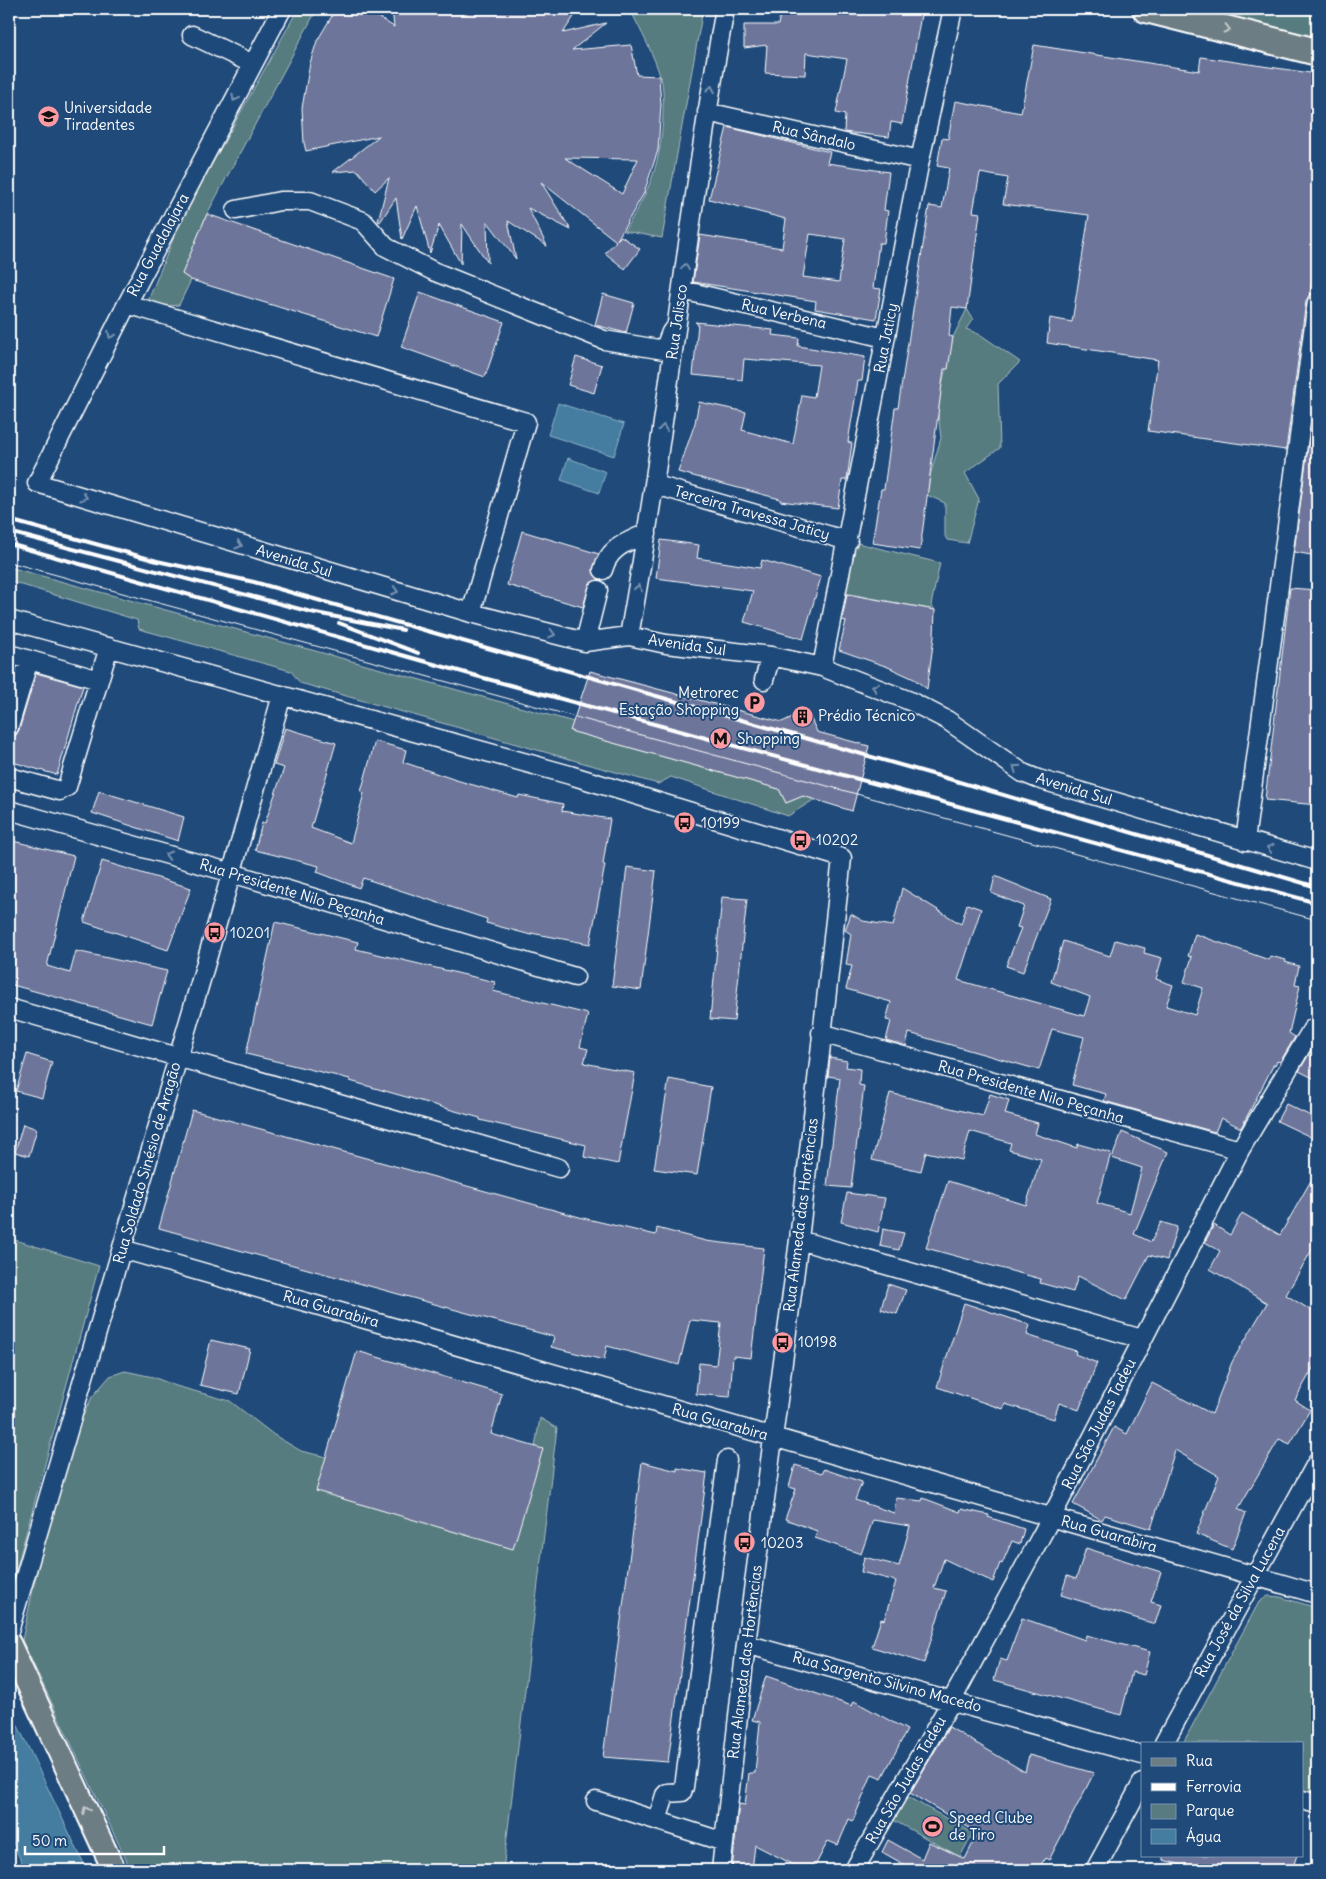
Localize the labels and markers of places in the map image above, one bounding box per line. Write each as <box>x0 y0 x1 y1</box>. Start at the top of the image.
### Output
place label: Universidade Tiradentes <box>64 98 152 134</box>
school or university icon: Universidade Tiradentes <box>36 105 60 129</box>
place label: Metrorec Estação Shopping <box>619 683 739 719</box>
parking icon: Metrorec Estação Shopping <box>743 690 767 714</box>
building icon: Prédio Técnico <box>790 704 814 728</box>
place label: Prédio Técnico <box>818 706 915 725</box>
metro station icon: Shopping <box>709 727 733 751</box>
place label: Shopping <box>737 729 800 748</box>
bus stop icon: 10199 <box>673 811 697 835</box>
place label: 10199 <box>701 813 740 832</box>
bus stop icon: 10202 <box>788 828 812 852</box>
place label: 10202 <box>816 830 858 849</box>
bus stop icon: 10201 <box>202 921 226 945</box>
place label: 10201 <box>230 923 270 942</box>
bus stop icon: 10198 <box>770 1330 794 1354</box>
place label: 10198 <box>798 1332 837 1351</box>
bus stop icon: 10203 <box>733 1531 757 1555</box>
place label: 10203 <box>761 1533 803 1552</box>
place label: Speed Clube de Tiro <box>949 1808 1033 1844</box>
sports icon: Speed Clube de Tiro <box>921 1815 945 1839</box>

